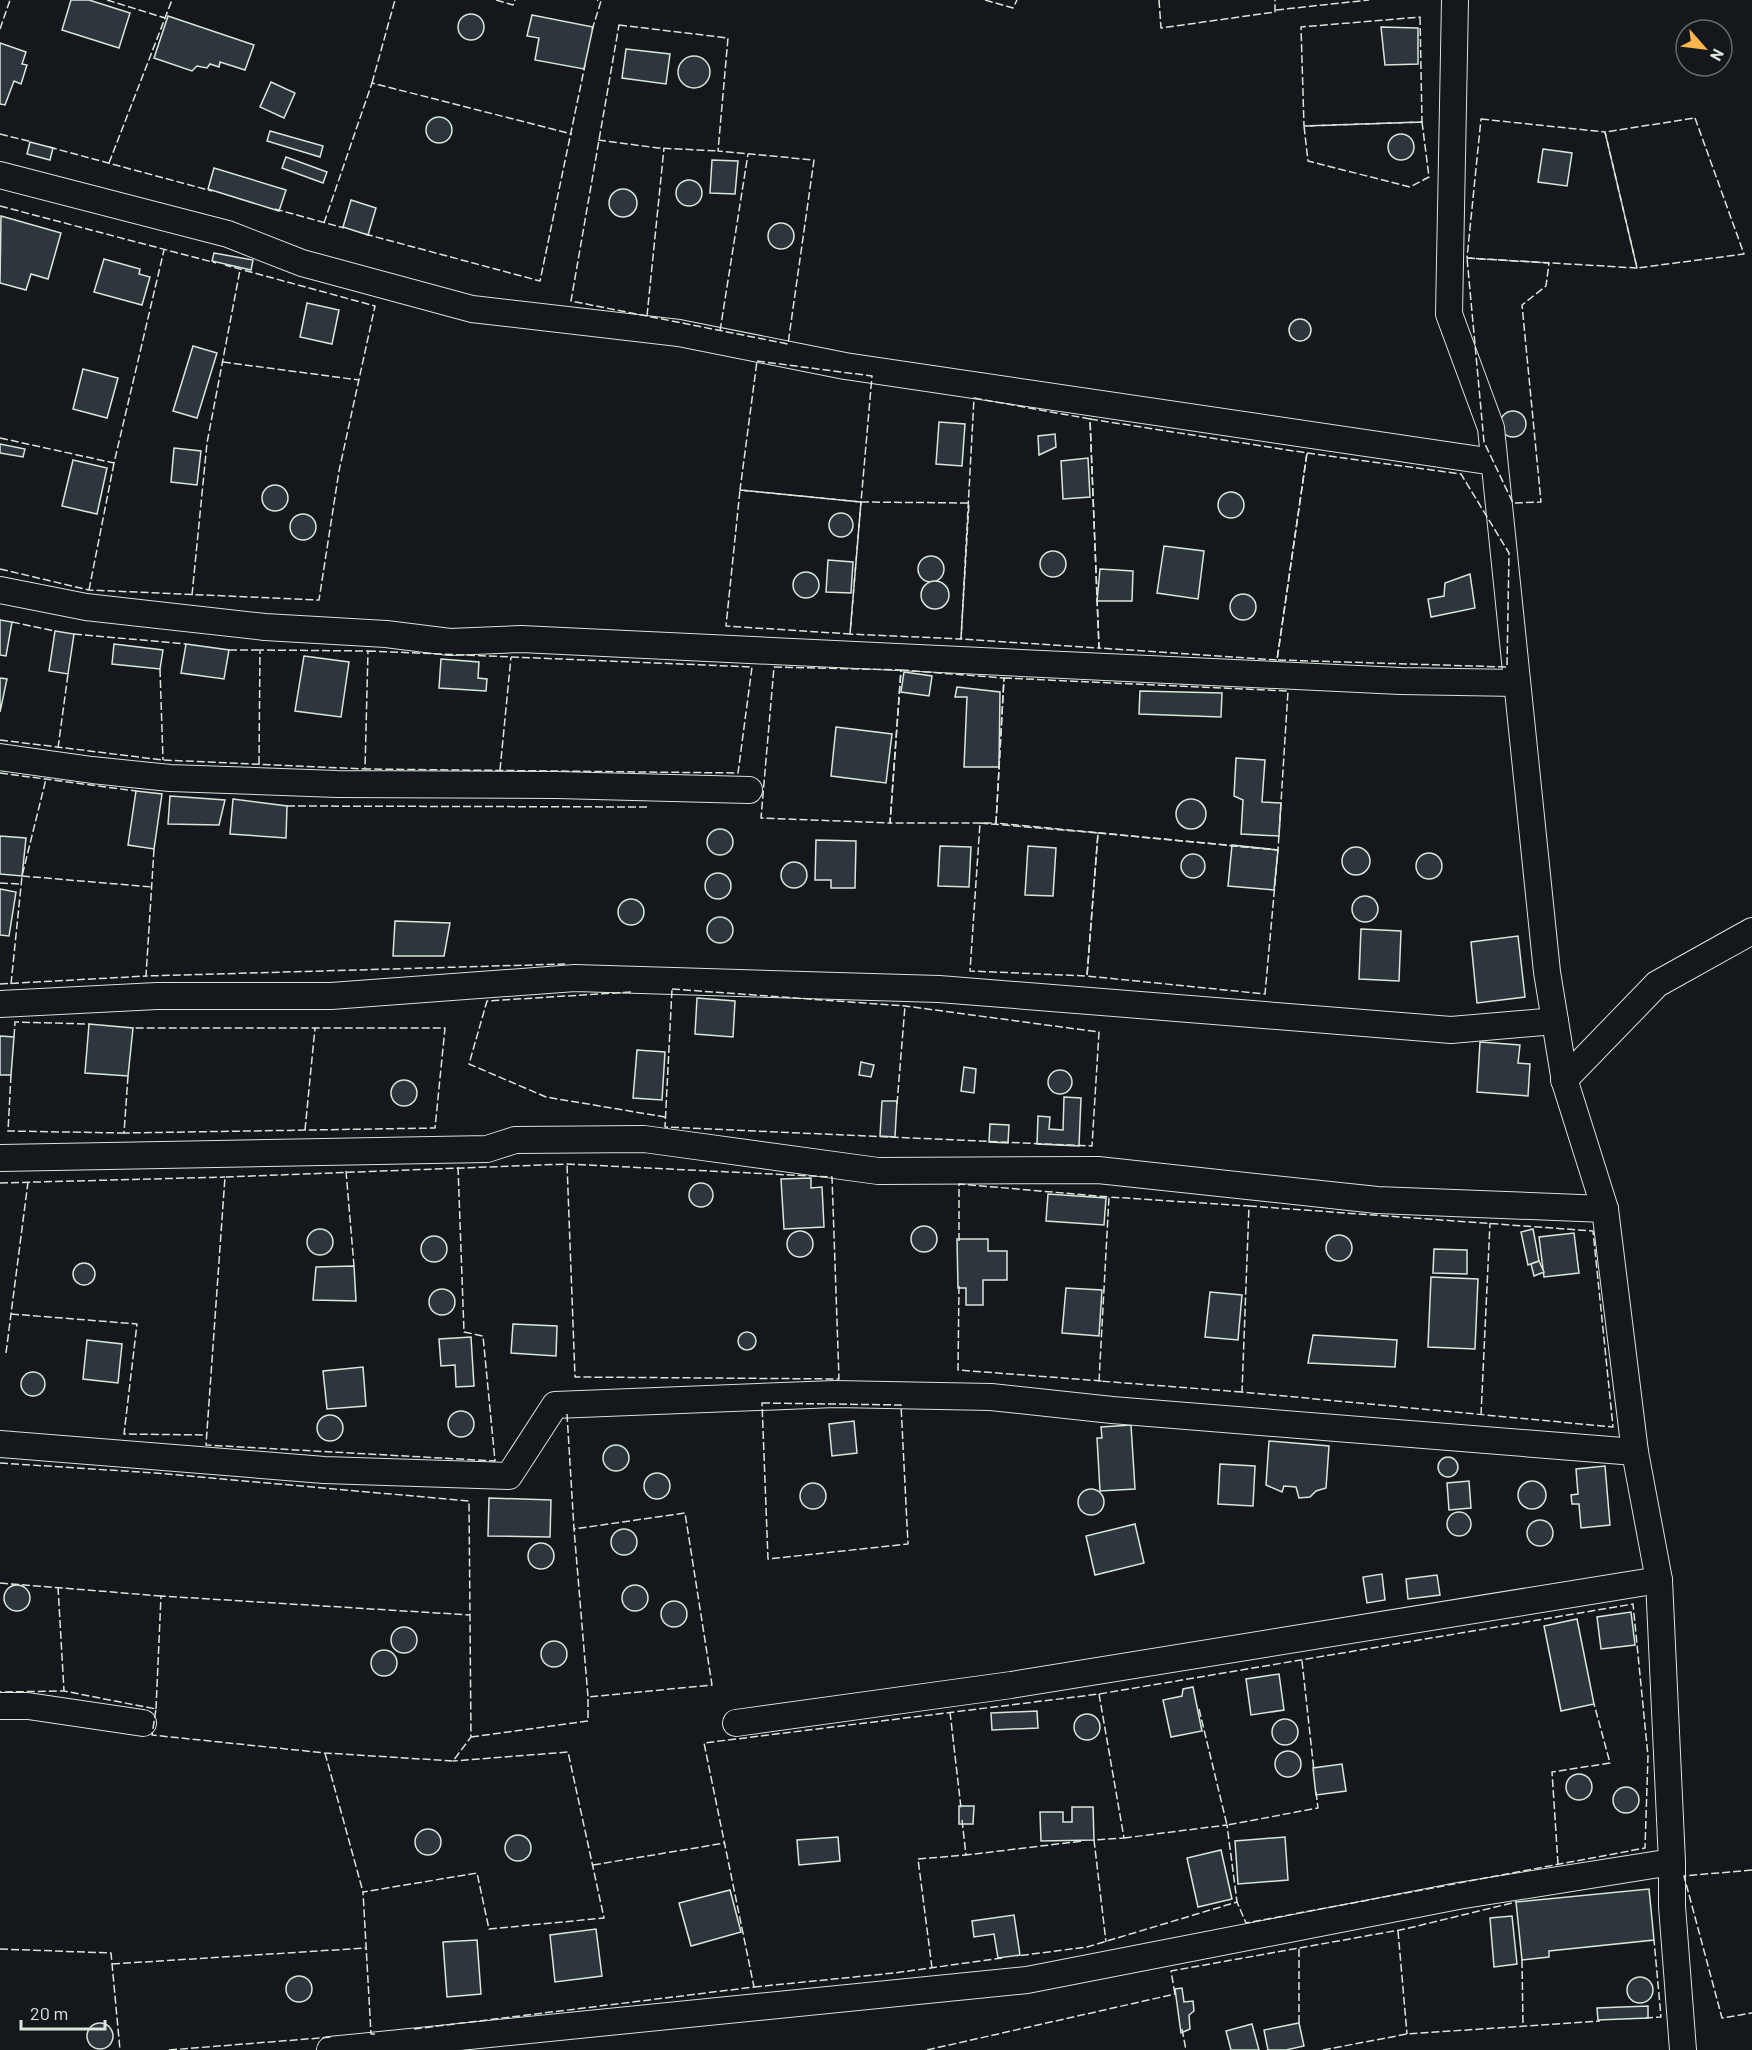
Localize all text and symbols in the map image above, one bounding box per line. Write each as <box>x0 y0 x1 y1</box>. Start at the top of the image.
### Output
north arrow <box>1674 18 1734 78</box>
text: N <box>1707 46 1729 64</box>
scale bar <box>21 1993 105 2031</box>
text: 20 m <box>30 2002 68 2024</box>

